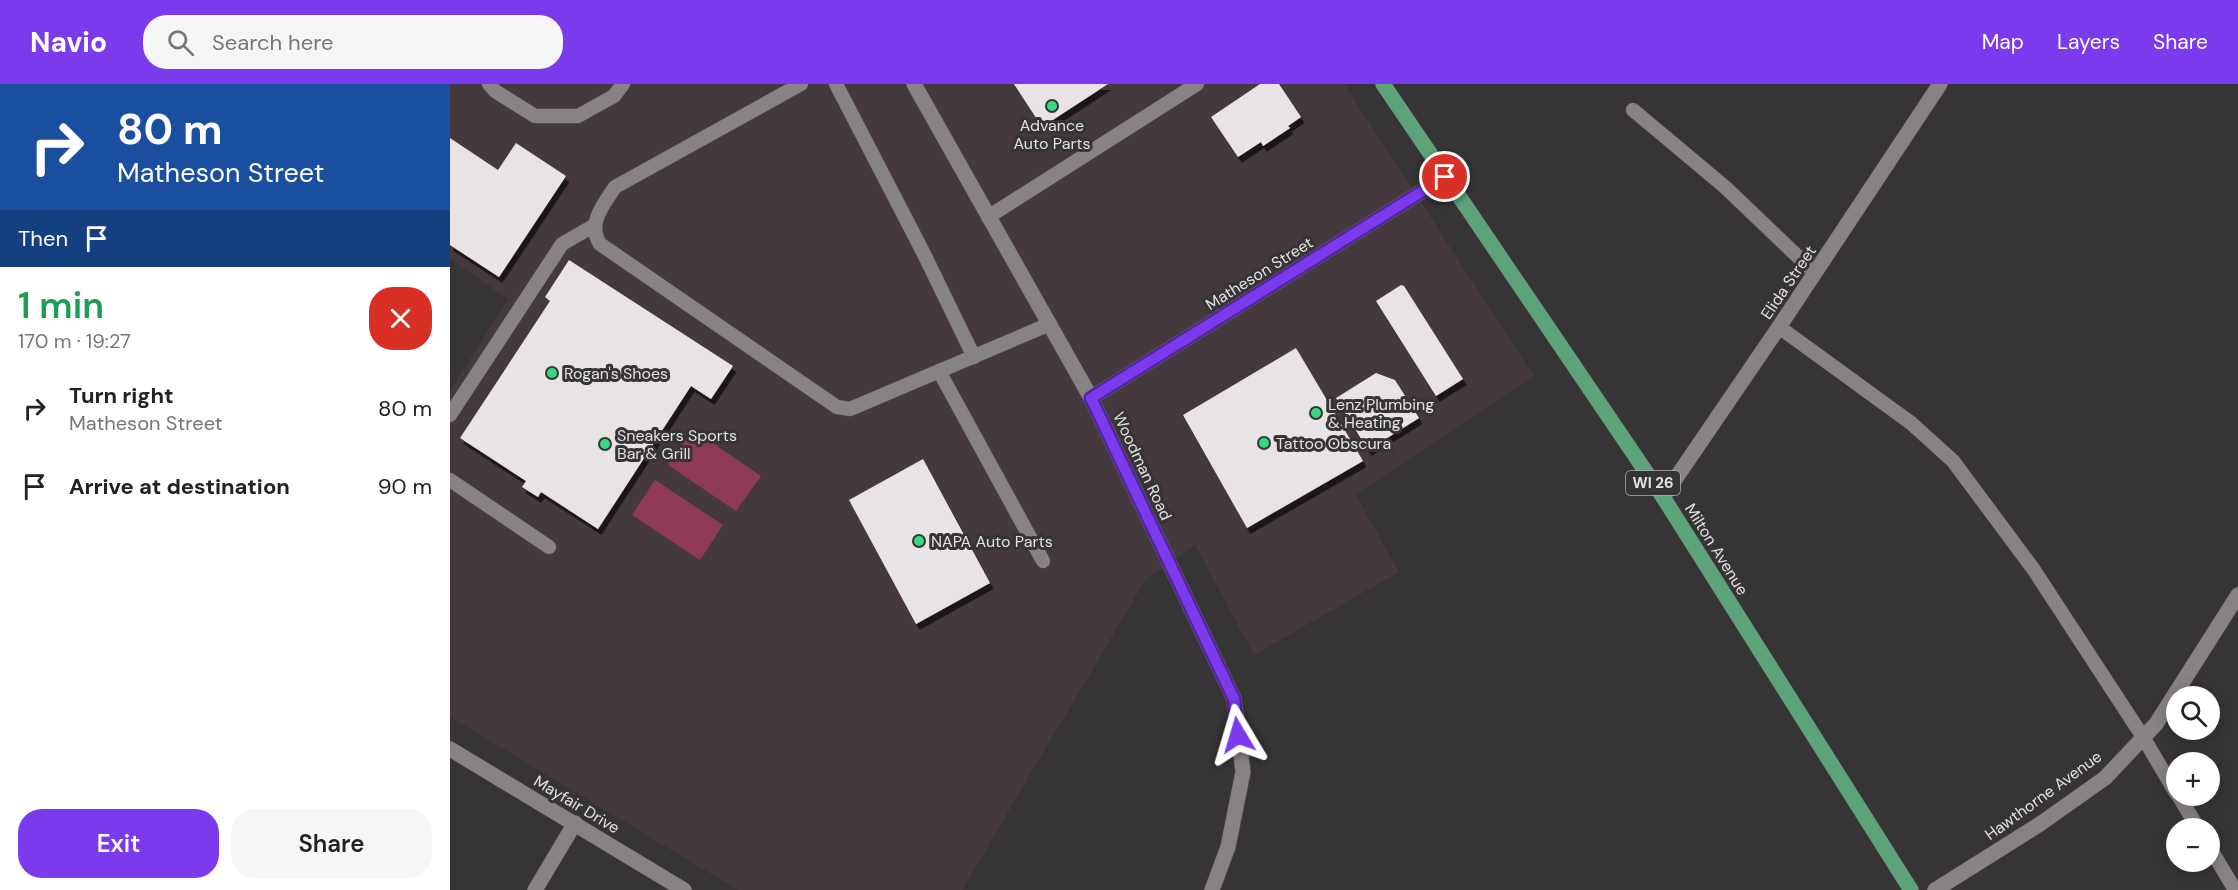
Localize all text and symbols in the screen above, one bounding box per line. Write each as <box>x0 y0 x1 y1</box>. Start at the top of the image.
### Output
search box <box>143 15 563 69</box>
text: Navio <box>30 24 107 61</box>
icon: search <box>164 26 197 59</box>
text: Search here <box>212 28 333 57</box>
text: Map <box>1982 28 2024 56</box>
text: Layers <box>2057 28 2120 56</box>
text: Share <box>2153 28 2208 56</box>
marker: Advance Auto Parts <box>1045 99 1059 113</box>
text: 80 m <box>117 102 223 157</box>
icon: right <box>18 108 96 186</box>
place label: Advance Auto Parts <box>1013 115 1091 154</box>
pin <box>1419 151 1470 202</box>
text: Matheson Street <box>117 155 324 190</box>
icon: arrive <box>1428 160 1461 193</box>
icon: arrive <box>80 222 113 255</box>
text: Then <box>18 224 68 253</box>
street label: Matheson Street <box>1202 232 1317 315</box>
street label: Elida Street <box>1756 241 1821 323</box>
text: 1 min <box>18 282 104 329</box>
button: close <box>369 287 432 350</box>
text: 170 m · 19:27 <box>18 328 131 354</box>
place label: Rogan's Shoes <box>564 363 668 384</box>
marker: Rogan's Shoes <box>545 366 559 380</box>
text: Turn right <box>69 381 174 410</box>
icon: right <box>18 392 51 425</box>
text: 80 m <box>378 394 432 423</box>
place label: Lenz Plumbing & Heating <box>1328 394 1434 433</box>
marker: Lenz Plumbing & Heating <box>1309 406 1323 420</box>
street label: Woodman Road <box>1108 409 1177 524</box>
text: Matheson Street <box>69 410 223 436</box>
place label: Sneakers Sports Bar & Grill <box>617 425 737 464</box>
place label: Tattoo Obscura <box>1276 433 1391 454</box>
marker: Tattoo Obscura <box>1257 436 1271 450</box>
marker: Sneakers Sports Bar & Grill <box>598 437 612 451</box>
icon: arrive <box>18 470 51 503</box>
road number: WI 26 <box>1626 471 1680 495</box>
text: Arrive at destination <box>69 472 290 501</box>
text: 90 m <box>378 472 432 501</box>
street label: Milton Avenue <box>1680 500 1753 599</box>
place label: NAPA Auto Parts <box>931 531 1053 552</box>
marker: NAPA Auto Parts <box>912 534 926 548</box>
map controls <box>2166 686 2220 872</box>
button: search <box>2166 686 2220 740</box>
position arrow <box>1206 703 1270 767</box>
street label: Hawthorne Avenue <box>1981 746 2106 845</box>
button: + <box>2166 752 2220 806</box>
street label: Mayfair Drive <box>530 771 624 838</box>
button: Exit <box>18 809 219 878</box>
button: Share <box>231 809 432 878</box>
button: − <box>2166 818 2220 872</box>

